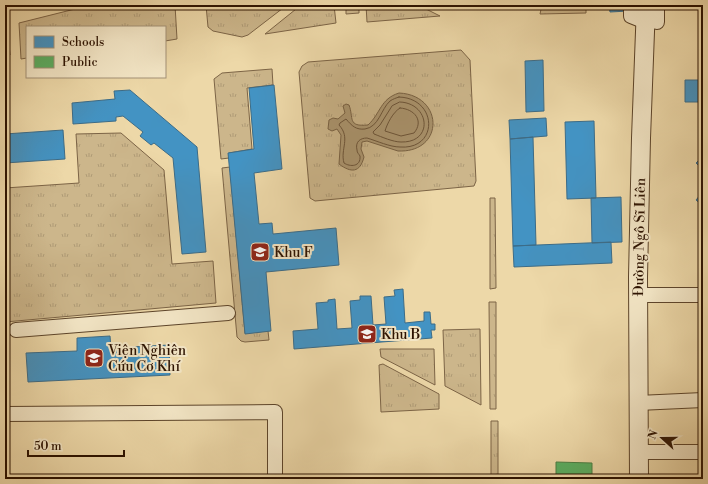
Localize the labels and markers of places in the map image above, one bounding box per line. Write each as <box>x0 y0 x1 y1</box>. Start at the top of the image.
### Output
school or university icon: Khu F <box>249 241 271 263</box>
place label: Khu F <box>274 244 313 262</box>
school or university icon: Khu B <box>356 323 378 345</box>
place label: Khu B <box>381 326 420 344</box>
place label: Viện Nghiên Cứu Cơ Khí <box>107 342 187 376</box>
school or university icon: Viện Nghiên Cứu Cơ Khí <box>83 347 105 369</box>

